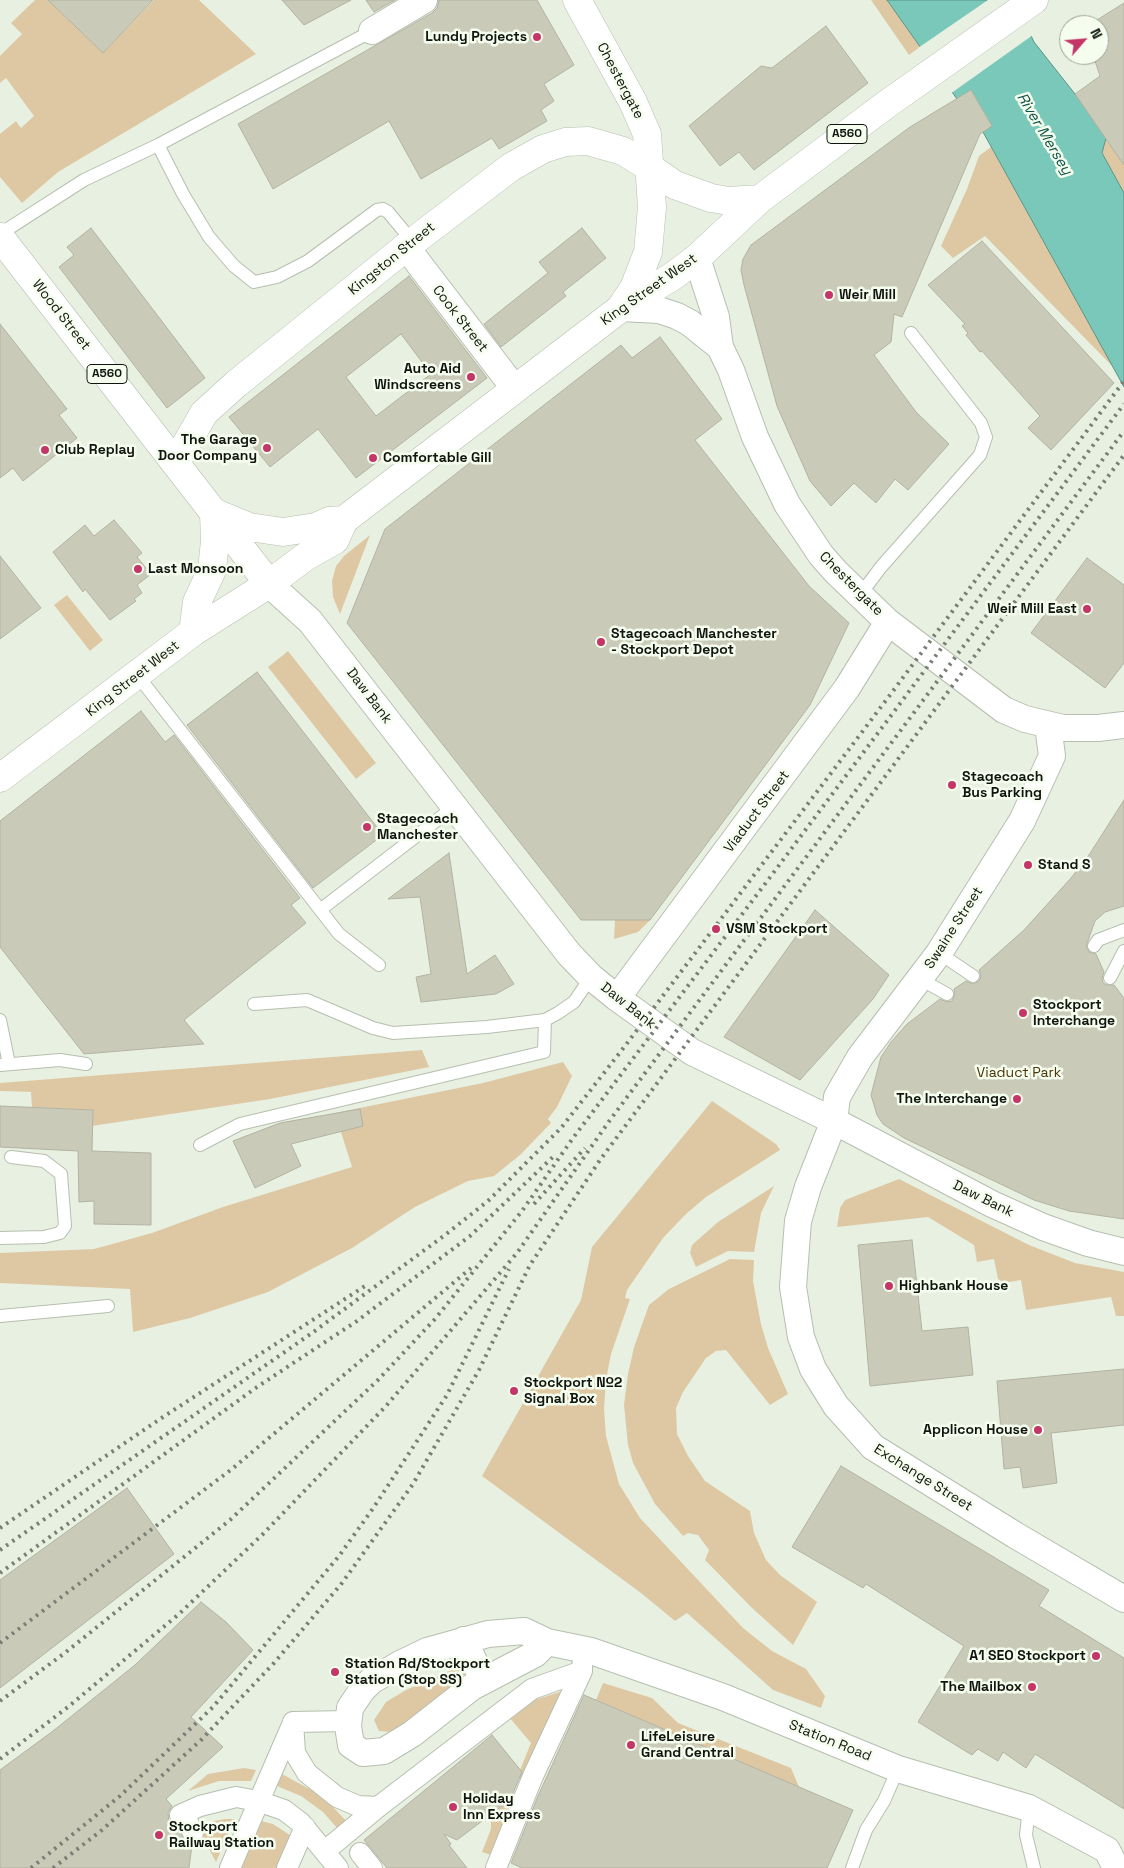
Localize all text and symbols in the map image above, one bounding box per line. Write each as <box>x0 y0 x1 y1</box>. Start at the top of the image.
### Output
north arrow <box>1059 15 1109 65</box>
text: N <box>1086 25 1107 42</box>
place label: Lundy Projects <box>425 29 527 45</box>
marker: Lundy Projects <box>531 31 543 43</box>
street label: Chestergate <box>593 40 647 122</box>
water label: River Mersey <box>1012 90 1076 178</box>
road number: A560 <box>827 125 867 144</box>
street label: Kingston Street <box>345 219 439 299</box>
street label: King Street West <box>598 251 700 329</box>
street label: Wood Street <box>28 276 94 354</box>
street label: Cook Street <box>429 282 491 356</box>
place label: Weir Mill <box>839 287 896 303</box>
marker: Weir Mill <box>823 289 835 301</box>
place label: Auto Aid Windscreens <box>374 361 461 394</box>
road number: A560 <box>87 364 127 384</box>
marker: Auto Aid Windscreens <box>465 371 477 383</box>
place label: The Garage Door Company <box>158 432 257 464</box>
place label: Club Replay <box>55 442 135 458</box>
marker: The Garage Door Company <box>261 442 273 454</box>
marker: Club Replay <box>39 444 51 456</box>
place label: Comfortable Gill <box>383 450 492 466</box>
marker: Comfortable Gill <box>367 452 379 464</box>
street label: Chestergate <box>815 548 887 620</box>
place label: Last Monsoon <box>148 561 243 577</box>
marker: Last Monsoon <box>132 563 144 575</box>
place label: Weir Mill East <box>987 601 1077 617</box>
marker: Weir Mill East <box>1081 603 1093 615</box>
place label: Stagecoach Manchester - Stockport Depot <box>611 626 777 658</box>
marker: Stagecoach Manchester - Stockport Depot <box>595 636 607 648</box>
street label: King Street West <box>83 637 183 721</box>
street label: Daw Bank <box>343 665 395 727</box>
street label: Viaduct Street <box>721 768 793 856</box>
place label: Stagecoach Bus Parking <box>962 769 1043 802</box>
marker: Stagecoach Bus Parking <box>946 779 958 791</box>
place label: Stagecoach Manchester <box>377 811 458 844</box>
marker: Stagecoach Manchester <box>361 821 373 833</box>
place label: Stand S <box>1038 857 1091 873</box>
marker: Stand S <box>1022 859 1034 871</box>
street label: Swaine Street <box>921 884 987 972</box>
place label: VSM Stockport <box>726 921 828 937</box>
marker: VSM Stockport <box>710 923 722 935</box>
street label: Daw Bank <box>597 979 659 1033</box>
place label: Stockport Interchange <box>1033 997 1115 1030</box>
marker: Stockport Interchange <box>1017 1007 1029 1019</box>
park label: Viaduct Park <box>977 1065 1061 1081</box>
place label: The Interchange <box>896 1091 1007 1107</box>
marker: The Interchange <box>1011 1093 1023 1105</box>
street label: Daw Bank <box>950 1177 1016 1221</box>
place label: Highbank House <box>899 1278 1008 1294</box>
marker: Highbank House <box>883 1280 895 1292</box>
place label: Stockport №2 Signal Box <box>524 1375 622 1408</box>
marker: Stockport №2 Signal Box <box>508 1385 520 1397</box>
place label: Applicon House <box>923 1422 1028 1438</box>
marker: Applicon House <box>1032 1424 1044 1436</box>
street label: Exchange Street <box>871 1441 975 1515</box>
place label: A1 SEO Stockport <box>969 1648 1086 1664</box>
marker: A1 SEO Stockport <box>1090 1650 1102 1662</box>
place label: Station Rd/Stockport Station (Stop SS) <box>345 1656 490 1688</box>
marker: Station Rd/Stockport Station (Stop SS) <box>329 1666 341 1678</box>
place label: The Mailbox <box>940 1679 1022 1695</box>
marker: The Mailbox <box>1026 1681 1038 1693</box>
street label: Station Road <box>786 1717 874 1765</box>
place label: LifeLeisure Grand Central <box>641 1729 734 1761</box>
marker: LifeLeisure Grand Central <box>625 1739 637 1751</box>
place label: Holiday Inn Express <box>463 1791 541 1824</box>
marker: Holiday Inn Express <box>447 1801 459 1813</box>
place label: Stockport Railway Station <box>169 1819 274 1851</box>
marker: Stockport Railway Station <box>153 1829 165 1841</box>

